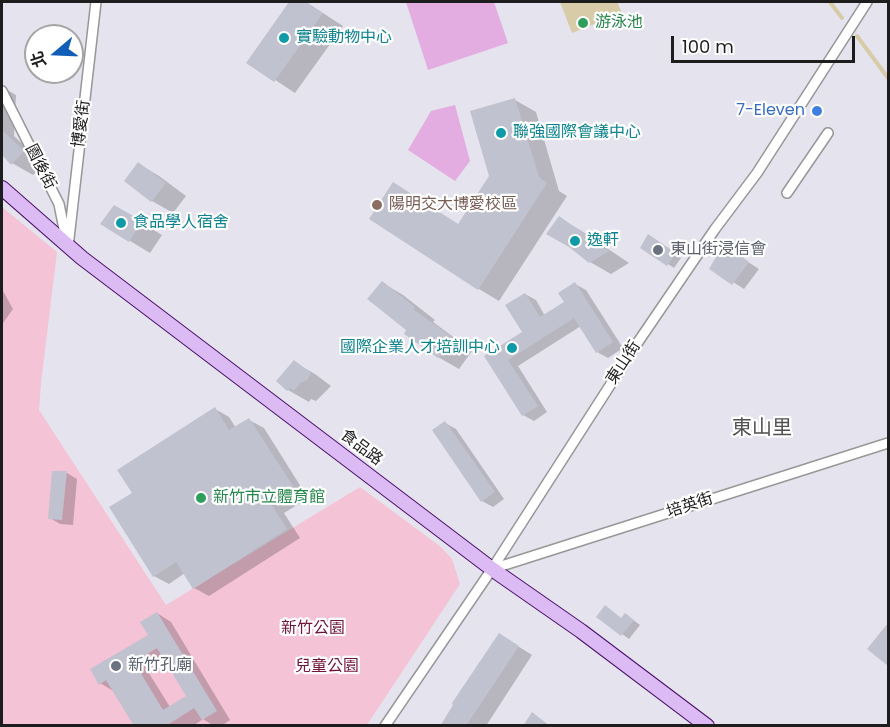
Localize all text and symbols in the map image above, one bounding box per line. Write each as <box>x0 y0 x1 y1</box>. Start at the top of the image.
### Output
place label: 游泳池 <box>595 13 643 33</box>
marker: 游泳池 <box>576 16 590 30</box>
north arrow <box>24 24 84 84</box>
scale bar <box>674 24 858 62</box>
place label: 實驗動物中心 <box>296 28 392 48</box>
marker: 實驗動物中心 <box>277 31 291 45</box>
text: 100 m <box>682 34 734 59</box>
text: 北 <box>25 48 52 71</box>
street label: 博愛街 <box>70 99 94 149</box>
place label: 7-Eleven <box>736 101 805 121</box>
marker: 7-Eleven <box>810 104 824 118</box>
place label: 聯強國際會議中心 <box>513 123 641 143</box>
marker: 聯強國際會議中心 <box>494 126 508 140</box>
street label: 園後街 <box>21 141 59 193</box>
place label: 陽明交大博愛校區 <box>389 195 517 215</box>
marker: 陽明交大博愛校區 <box>370 198 384 212</box>
place label: 食品學人宿舍 <box>133 213 229 233</box>
marker: 食品學人宿舍 <box>114 216 128 230</box>
place label: 逸軒 <box>587 231 619 251</box>
marker: 逸軒 <box>568 234 582 248</box>
place label: 東山街浸信會 <box>670 240 766 260</box>
marker: 東山街浸信會 <box>651 243 665 257</box>
place label: 國際企業人才培訓中心 <box>340 338 500 358</box>
street label: 東山街 <box>603 338 645 388</box>
marker: 國際企業人才培訓中心 <box>505 341 519 355</box>
district label: 東山里 <box>732 417 792 441</box>
street label: 食品路 <box>336 426 386 470</box>
place label: 新竹市立體育館 <box>213 488 325 508</box>
street label: 培英街 <box>664 489 716 523</box>
marker: 新竹市立體育館 <box>194 491 208 505</box>
park label: 新竹公園 <box>281 619 345 639</box>
place label: 新竹孔廟 <box>128 656 192 676</box>
park label: 兒童公園 <box>295 657 359 677</box>
marker: 新竹孔廟 <box>109 659 123 673</box>

